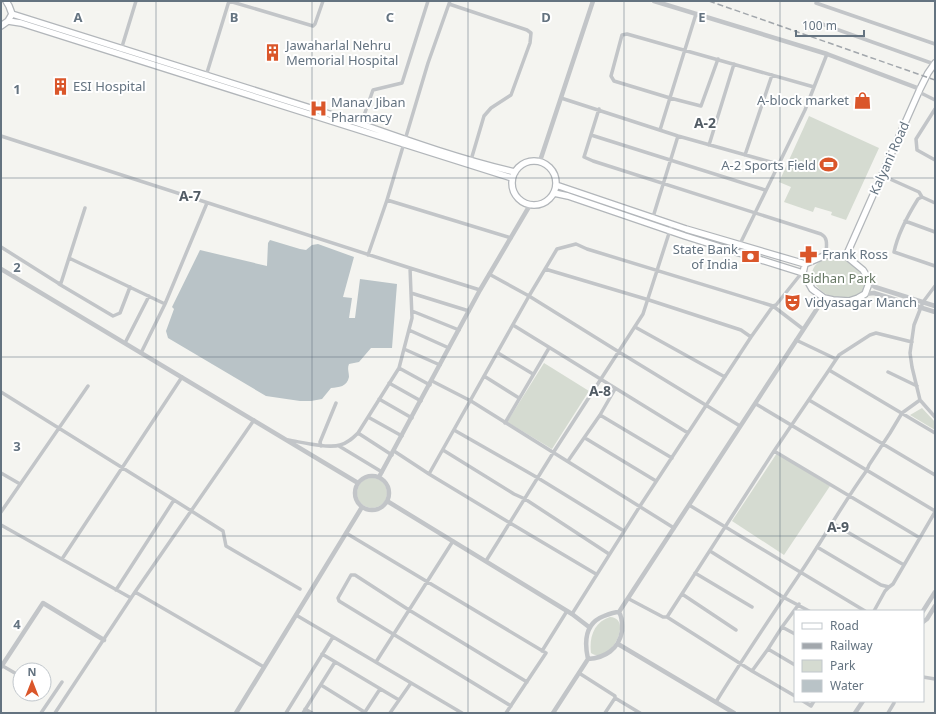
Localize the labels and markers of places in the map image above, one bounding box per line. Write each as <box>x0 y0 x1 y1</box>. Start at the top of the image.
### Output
place label: Jawaharlal Nehru Memorial Hospital <box>284 36 398 69</box>
building icon: Jawaharlal Nehru Memorial Hospital <box>263 42 283 62</box>
building icon: ESI Hospital <box>50 76 70 96</box>
place label: ESI Hospital <box>73 77 146 95</box>
shop icon: A-block market <box>852 90 872 110</box>
place label: A-block market <box>757 91 849 109</box>
place label: Manav Jiban Pharmacy <box>331 93 406 126</box>
hospital icon: Manav Jiban Pharmacy <box>308 99 328 119</box>
sports icon: A-2 Sports Field <box>819 155 839 175</box>
place label: A-2 Sports Field <box>721 156 816 174</box>
place label: State Bank of India <box>673 240 738 273</box>
pharmacy icon: Frank Ross <box>799 244 819 264</box>
place label: Frank Ross <box>822 245 888 263</box>
bank icon: State Bank of India <box>741 246 761 266</box>
theatre icon: Vidyasagar Manch <box>782 292 802 312</box>
place label: Vidyasagar Manch <box>805 293 917 311</box>

